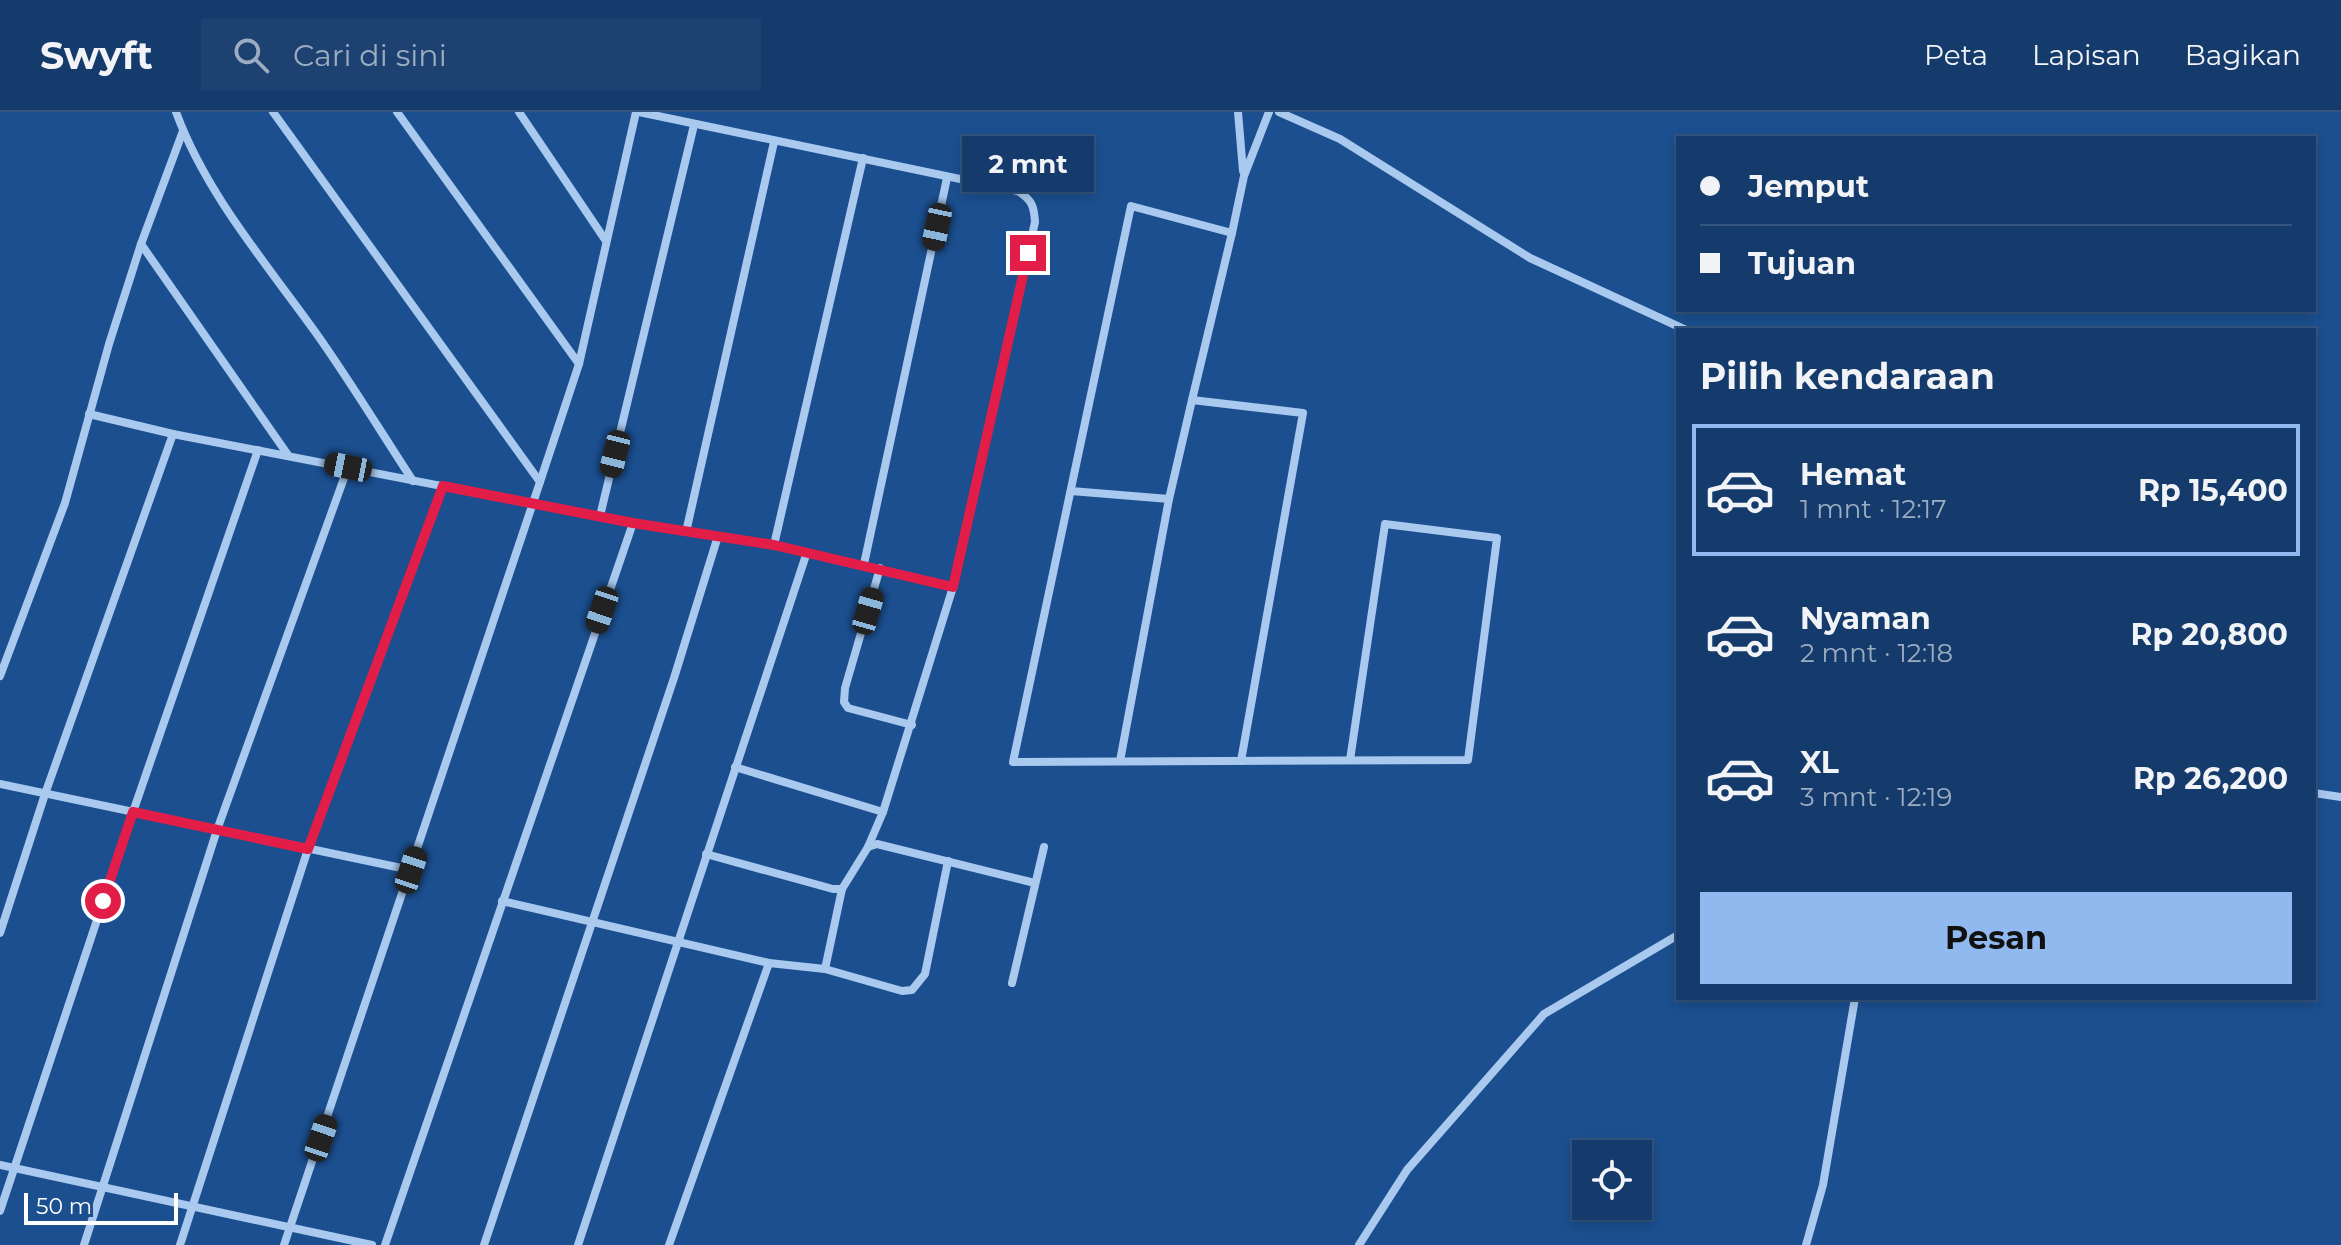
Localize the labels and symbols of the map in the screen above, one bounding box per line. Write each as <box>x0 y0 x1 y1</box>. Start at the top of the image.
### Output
callout: 2 mnt <box>962 137 1094 193</box>
car <box>920 201 954 253</box>
route end <box>1010 235 1046 271</box>
car <box>598 428 632 480</box>
car <box>322 451 374 483</box>
car <box>583 583 621 637</box>
car <box>850 585 886 637</box>
car <box>392 843 430 897</box>
route start <box>85 883 121 919</box>
car <box>302 1111 340 1165</box>
scale bar <box>24 1189 178 1225</box>

